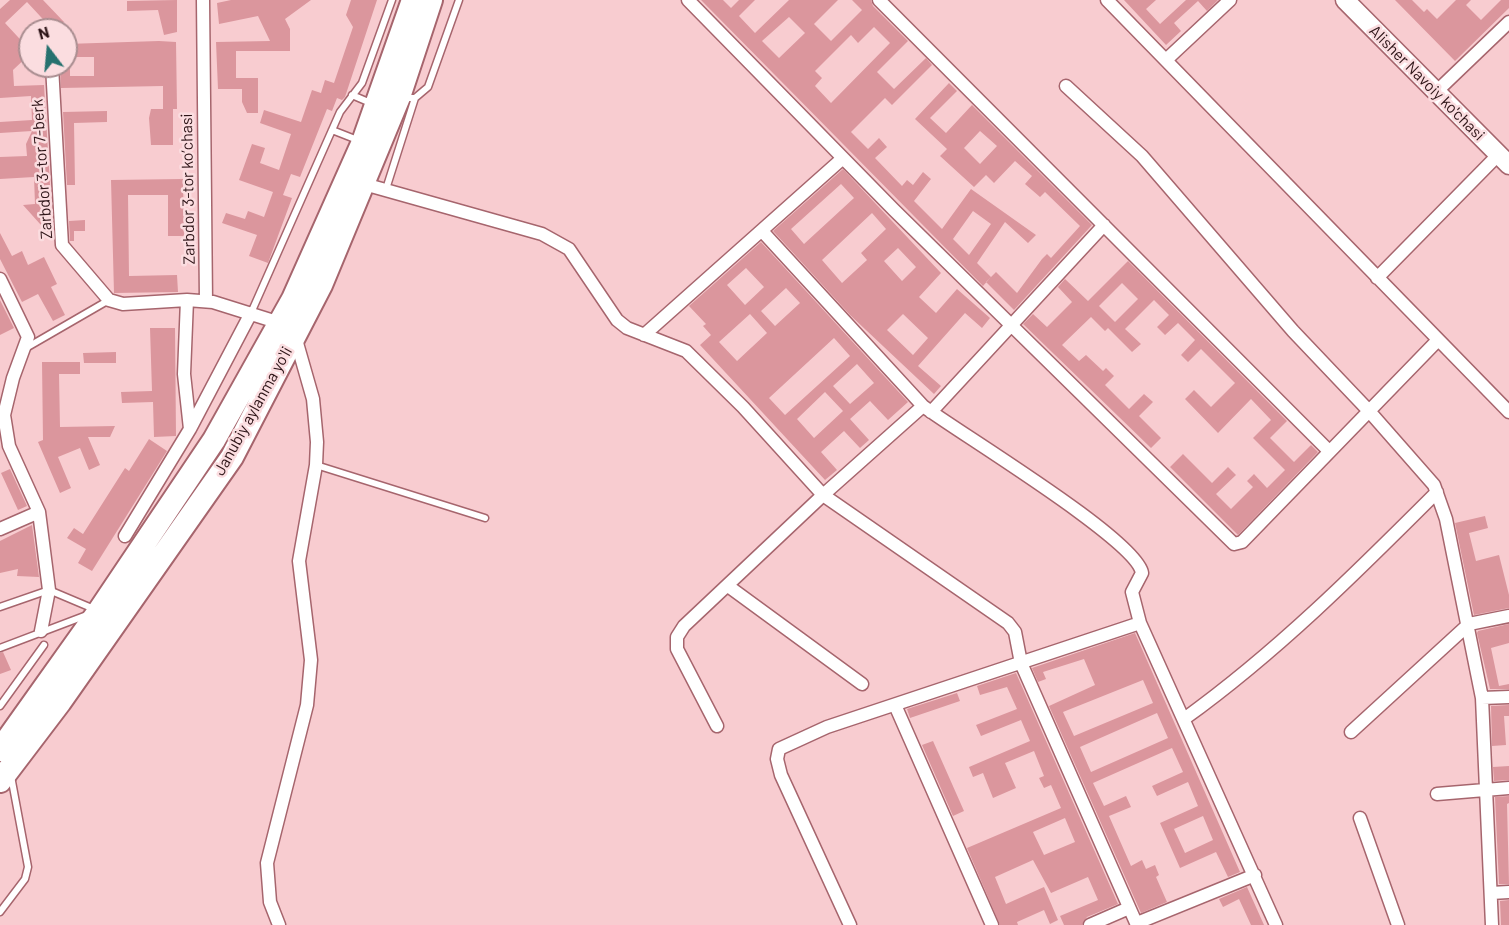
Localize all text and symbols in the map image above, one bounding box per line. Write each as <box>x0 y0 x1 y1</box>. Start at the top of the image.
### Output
north arrow <box>18 18 78 78</box>
street label: Alisher Navoiy ko'chasi <box>1365 21 1489 145</box>
text: N <box>36 22 51 43</box>
street label: Zarbdor 3-tor 7-berk <box>28 98 56 240</box>
street label: Zarbdor 3-tor koʼchasi <box>177 113 199 265</box>
street label: Janubiy aylanma yoʻli <box>210 343 296 479</box>

